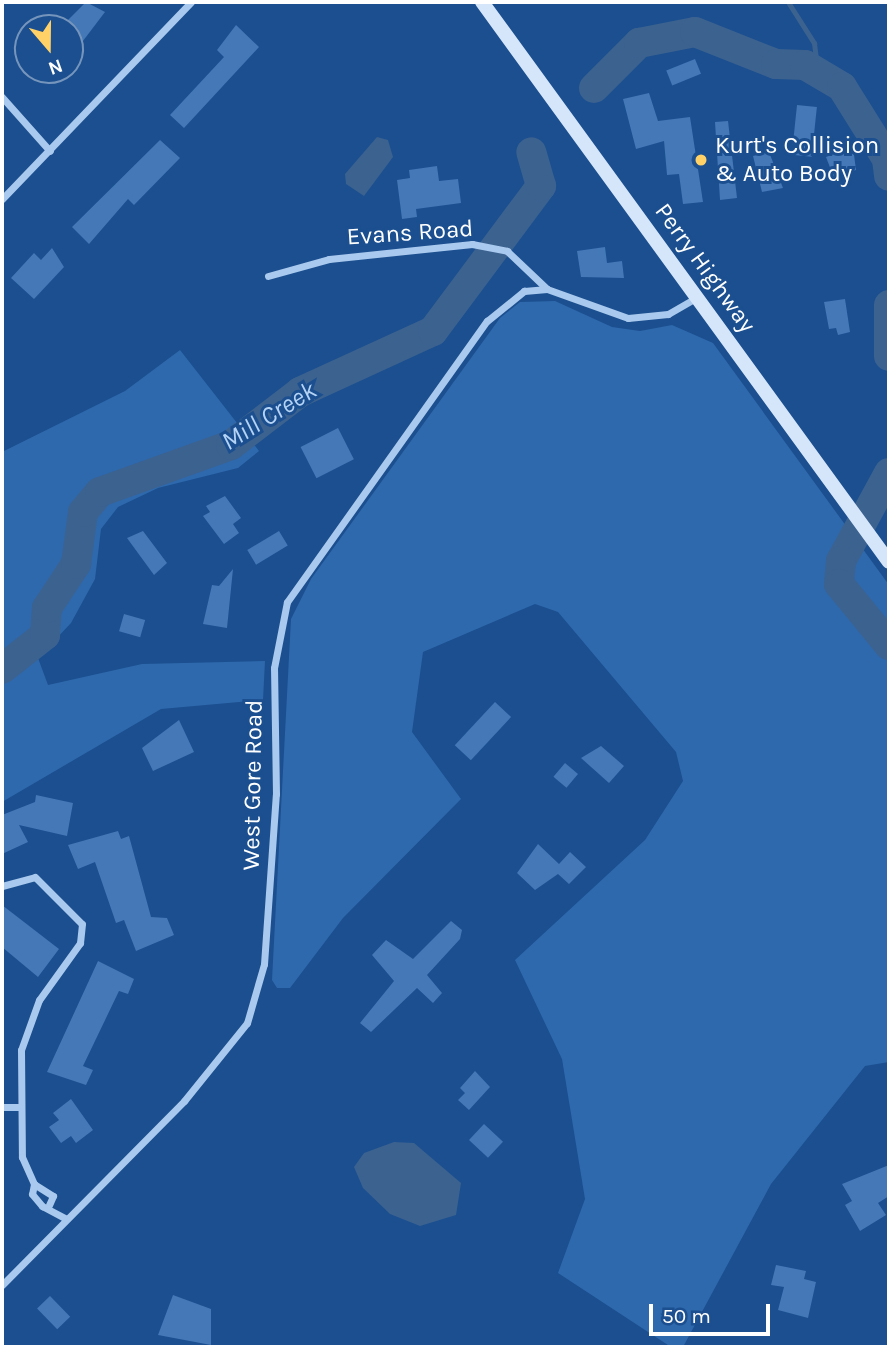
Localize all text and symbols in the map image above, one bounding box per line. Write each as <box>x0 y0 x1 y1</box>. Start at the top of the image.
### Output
north arrow <box>14 14 84 84</box>
text: N <box>45 54 66 80</box>
place label: Kurt's Collision & Auto Body <box>715 132 879 188</box>
marker: Kurt's Collision & Auto Body <box>693 152 709 168</box>
street label: Perry Highway <box>648 198 762 338</box>
street label: Evans Road <box>346 214 474 252</box>
water label: Mill Creek <box>216 375 322 457</box>
street label: West Gore Road <box>237 699 269 871</box>
scale bar <box>653 1290 774 1334</box>
text: 50 m <box>662 1304 711 1328</box>

